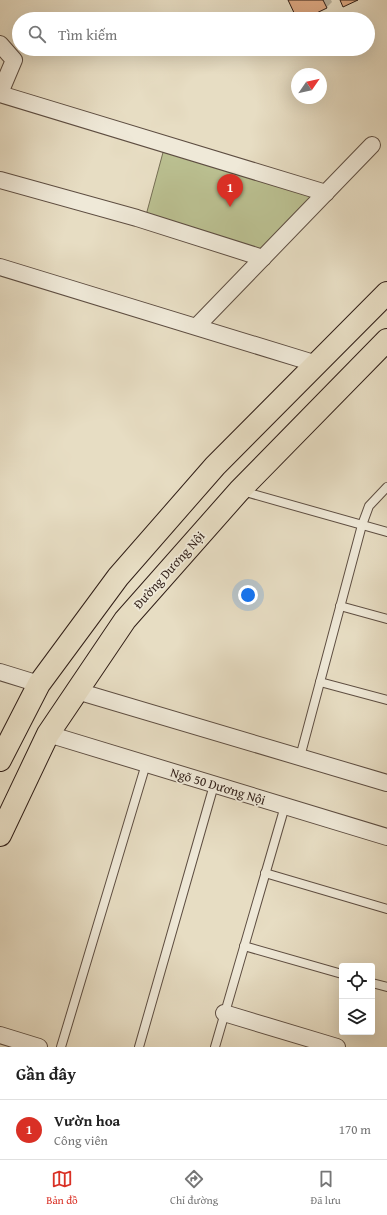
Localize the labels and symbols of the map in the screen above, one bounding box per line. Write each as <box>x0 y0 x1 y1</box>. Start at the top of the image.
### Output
north arrow <box>291 68 327 104</box>
pin: 1 <box>217 174 243 207</box>
street label: Đường Dương Nội <box>129 527 209 613</box>
your location <box>238 585 258 605</box>
street label: Ngõ 50 Dương Nội <box>168 762 268 810</box>

